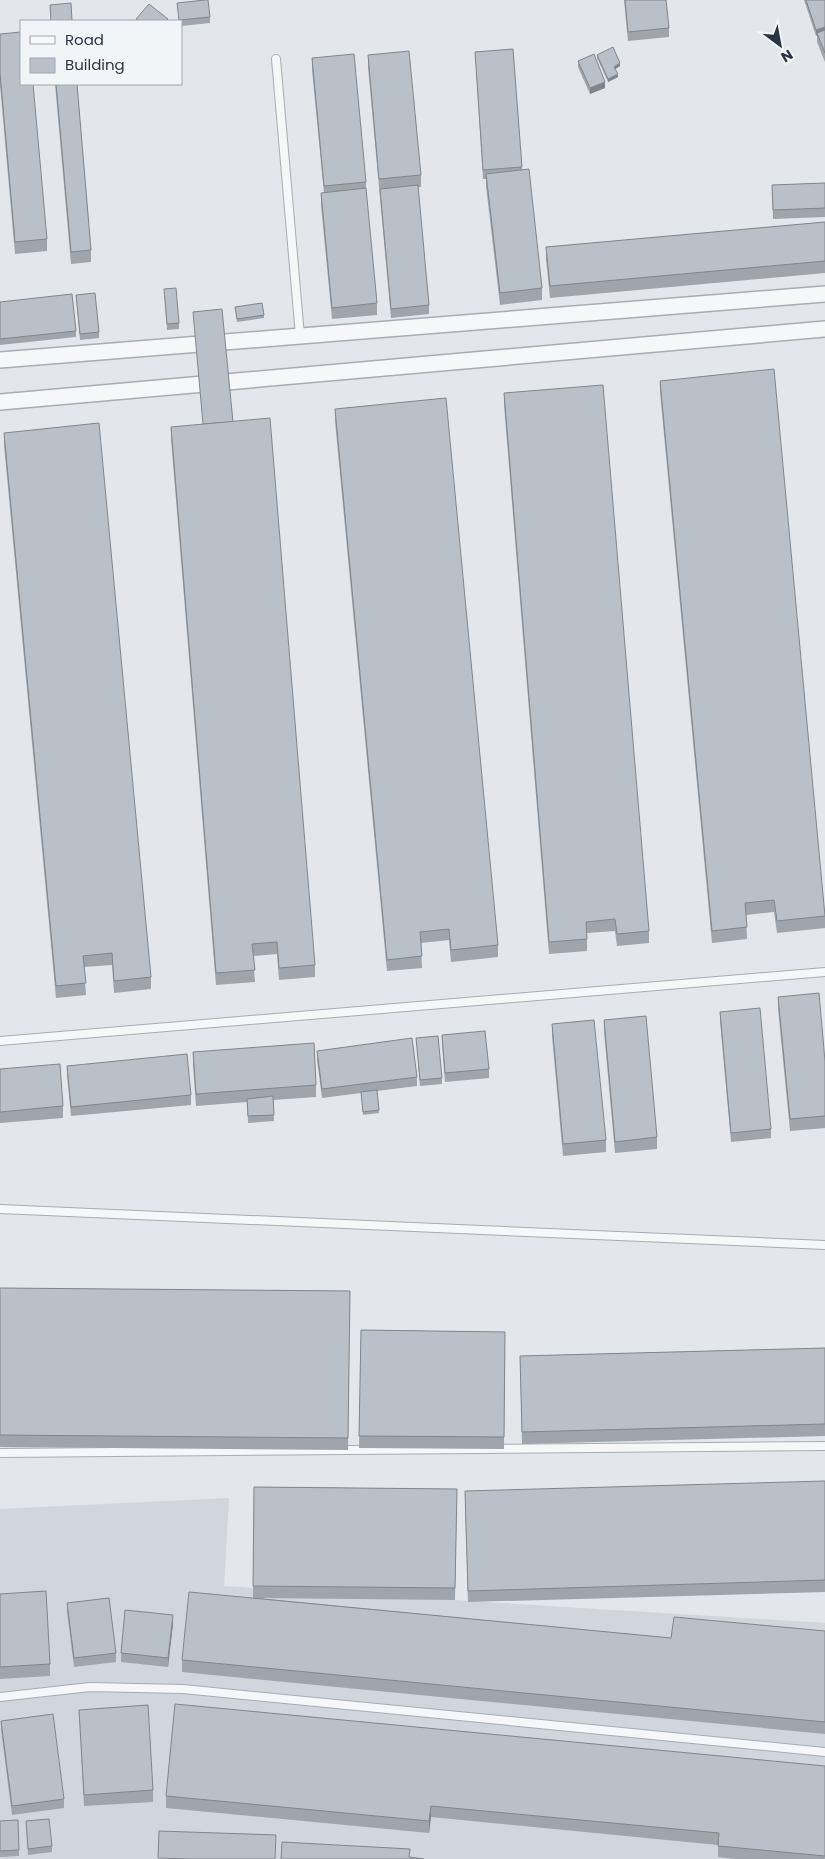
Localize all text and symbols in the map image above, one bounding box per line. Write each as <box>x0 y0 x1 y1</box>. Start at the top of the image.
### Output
legend <box>20 20 182 85</box>
north arrow <box>755 20 805 70</box>
text: Road <box>65 29 104 50</box>
text: N <box>777 45 797 67</box>
text: Building <box>65 54 125 75</box>

